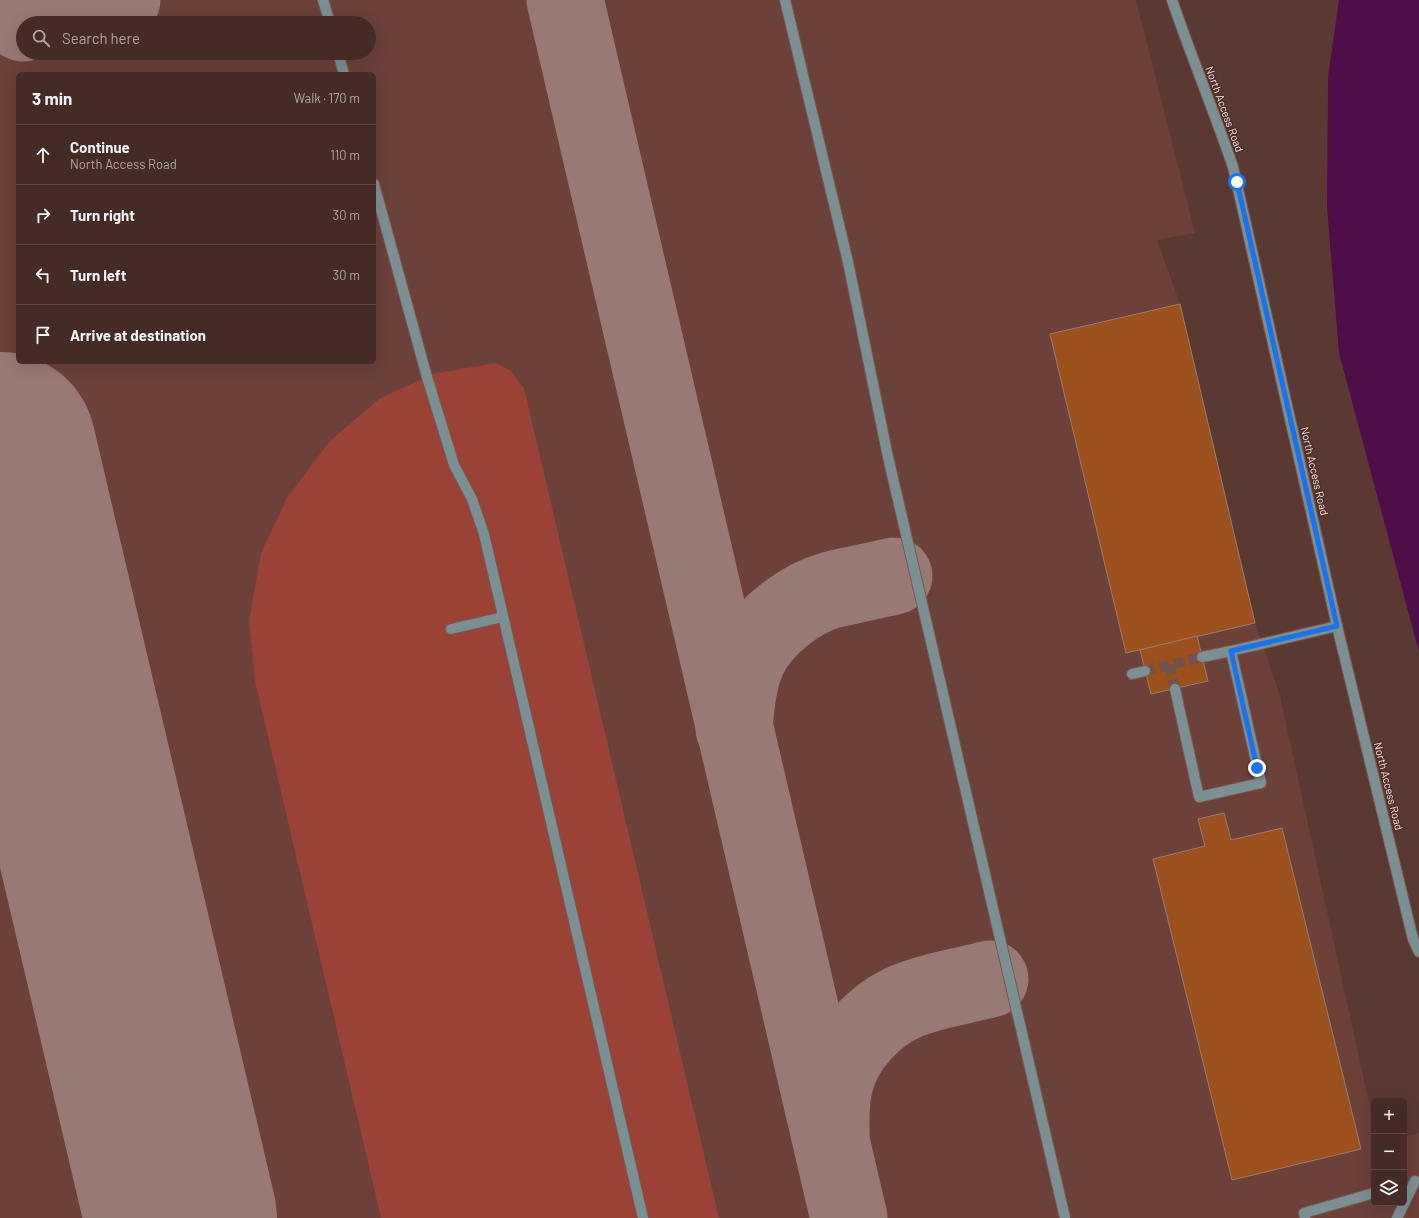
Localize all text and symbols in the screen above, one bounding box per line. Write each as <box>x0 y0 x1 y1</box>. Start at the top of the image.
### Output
search box <box>16 16 376 60</box>
icon: search <box>30 27 52 49</box>
text: Search here <box>62 29 140 47</box>
street label: North Access Road <box>1203 64 1247 154</box>
text: 3 min <box>32 88 72 108</box>
text: Walk · 170 m <box>294 90 360 106</box>
text: Continue <box>70 138 130 156</box>
icon: ahead <box>32 144 54 166</box>
text: 110 m <box>330 147 360 163</box>
text: North Access Road <box>70 156 177 172</box>
route start <box>1228 173 1246 191</box>
icon: right <box>32 204 54 226</box>
text: Turn right <box>70 206 135 224</box>
text: 30 m <box>333 207 360 223</box>
icon: left <box>32 264 54 286</box>
text: Turn left <box>70 266 126 284</box>
text: 30 m <box>333 267 360 283</box>
icon: arrive <box>32 324 54 346</box>
text: Arrive at destination <box>70 326 206 344</box>
street label: North Access Road <box>1299 426 1331 516</box>
street label: North Access Road <box>1372 741 1406 831</box>
route end <box>1248 759 1266 777</box>
map controls <box>1371 1098 1407 1206</box>
button: + <box>1371 1098 1407 1134</box>
button: − <box>1371 1134 1407 1170</box>
button: layers <box>1371 1170 1407 1206</box>

